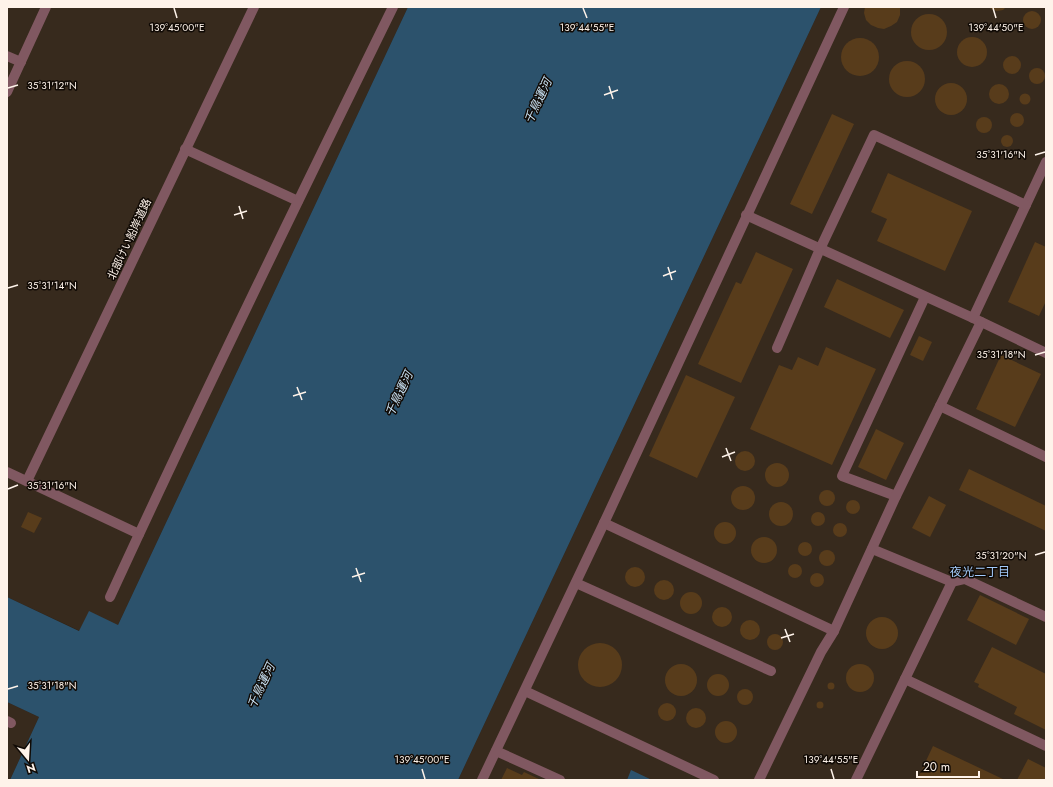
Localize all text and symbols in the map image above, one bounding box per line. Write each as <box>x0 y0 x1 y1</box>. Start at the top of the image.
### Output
text: 139°45'00"E <box>150 20 204 35</box>
text: 139°44'55"E <box>560 20 614 35</box>
text: 139°44'50"E <box>969 20 1023 35</box>
water label: 千鳥運河 <box>520 74 557 127</box>
text: 35°31'12"N <box>27 78 77 93</box>
text: 35°31'16"N <box>976 147 1026 162</box>
street label: 北部けい船岸道路 <box>103 196 155 282</box>
text: 35°31'14"N <box>27 278 77 293</box>
text: 35°31'18"N <box>976 347 1026 362</box>
water label: 千鳥運河 <box>381 367 418 420</box>
text: 35°31'16"N <box>27 478 77 493</box>
text: 35°31'20"N <box>976 548 1026 563</box>
district label: 夜光二丁目 <box>949 563 1010 581</box>
water label: 千鳥運河 <box>243 659 280 712</box>
text: 35°31'18"N <box>27 678 77 693</box>
north arrow <box>8 739 48 779</box>
text: 139°45'00"E <box>395 752 449 767</box>
text: 139°44'55"E <box>804 752 858 767</box>
scale bar <box>917 753 979 779</box>
text: 20 m <box>923 758 950 776</box>
text: N <box>24 760 38 777</box>

